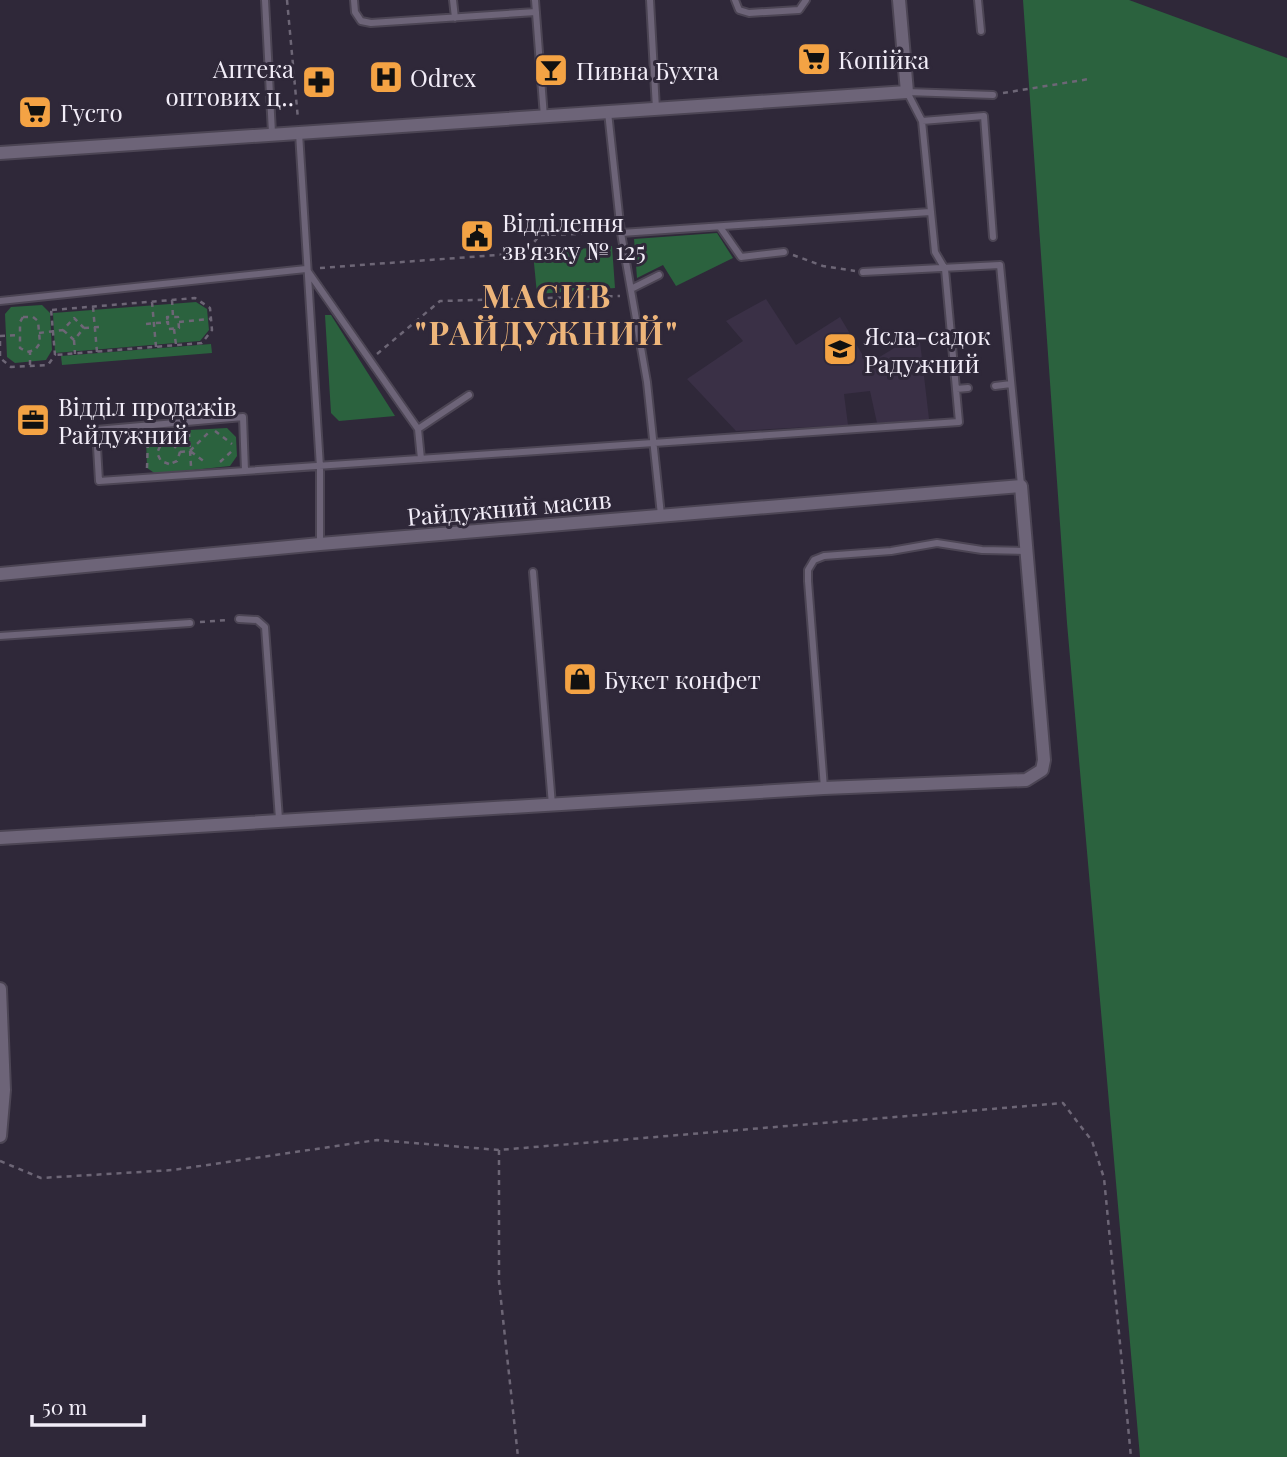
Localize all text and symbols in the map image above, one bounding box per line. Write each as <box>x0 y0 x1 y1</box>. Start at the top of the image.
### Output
supermarket icon: Копійка <box>795 40 833 78</box>
place label: Копійка <box>838 43 930 75</box>
bar icon: Пивна Бухта <box>532 51 570 89</box>
place label: Аптека оптових ц‥ <box>166 52 294 112</box>
place label: Пивна Бухта <box>576 54 719 86</box>
hospital icon: Odrex <box>367 58 405 96</box>
place label: Odrex <box>410 61 477 93</box>
pharmacy icon: Аптека оптових ц‥ <box>300 63 338 101</box>
supermarket icon: Густо <box>16 93 54 131</box>
place label: Густо <box>60 96 123 128</box>
place label: Відділення зв'язку № 125 <box>502 206 646 266</box>
public building icon: Відділення зв'язку № 125 <box>458 217 496 255</box>
district label: МАСИВ "РАЙДУЖНИЙ" <box>415 273 679 353</box>
place label: Ясла-садок Радужний <box>863 319 991 379</box>
school or university icon: Ясла-садок Радужний <box>821 330 859 368</box>
place label: Відділ продажів Райдужний <box>58 390 237 450</box>
office icon: Відділ продажів Райдужний <box>14 401 52 439</box>
street label: Райдужний масив <box>405 482 613 532</box>
shop icon: Букет конфет <box>561 660 599 698</box>
place label: Букет конфет <box>604 663 761 695</box>
scale bar <box>32 1384 144 1428</box>
text: 50 m <box>42 1392 88 1420</box>

